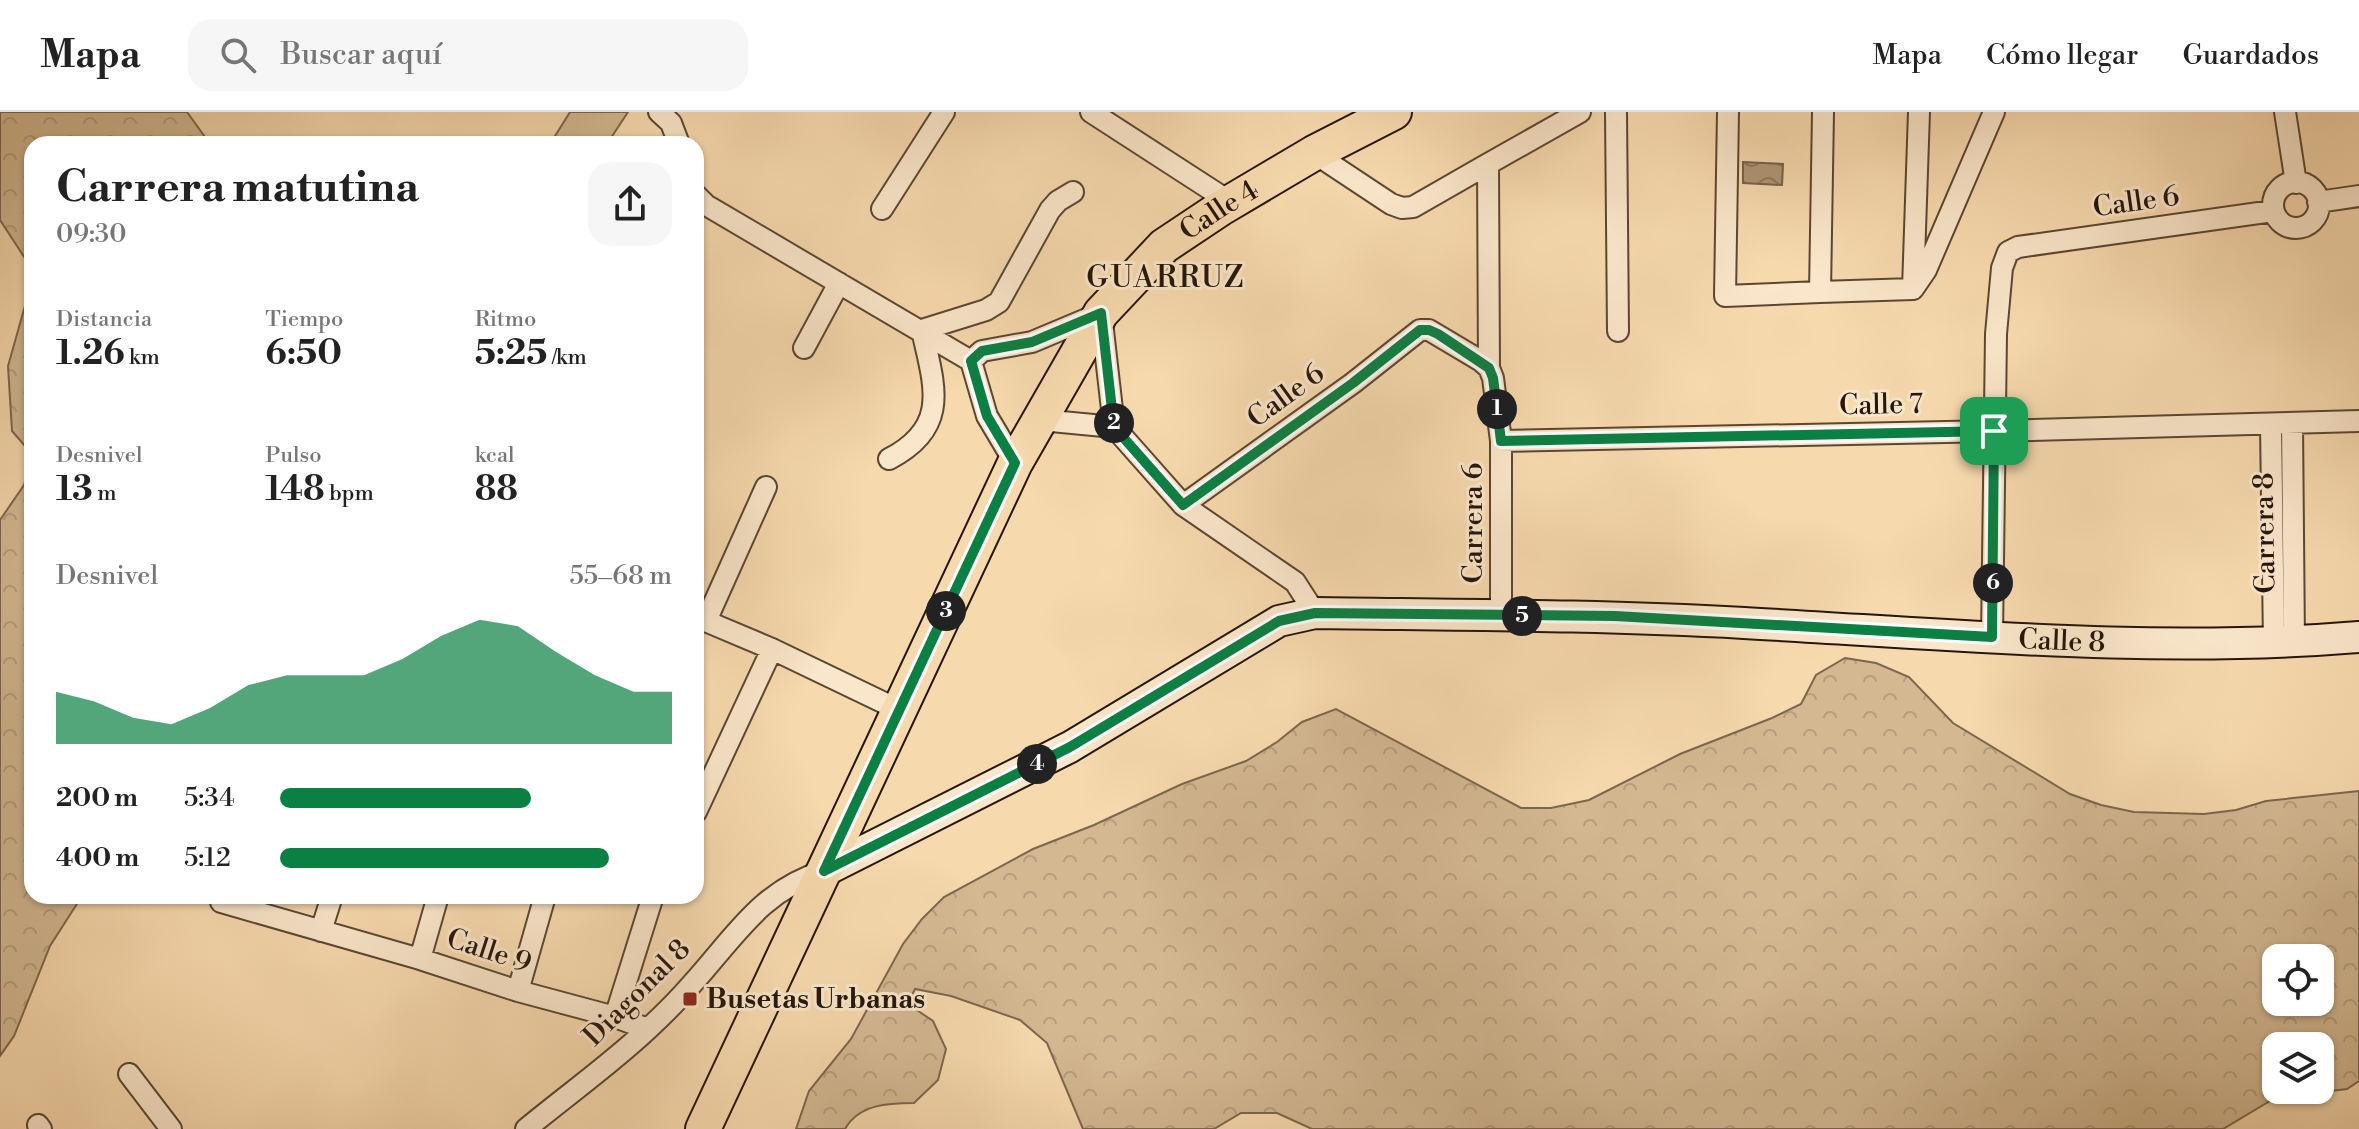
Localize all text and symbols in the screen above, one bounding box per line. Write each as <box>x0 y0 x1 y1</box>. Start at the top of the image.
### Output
search box <box>188 19 748 91</box>
text: Mapa <box>40 32 140 79</box>
icon: search <box>216 33 260 77</box>
text: Buscar aquí <box>280 36 442 74</box>
text: Mapa <box>1873 38 1942 73</box>
text: Cómo llegar <box>1986 38 2138 73</box>
text: Guardados <box>2182 38 2319 73</box>
text: Carrera matutina <box>56 160 419 215</box>
button: share <box>588 162 672 246</box>
street label: Calle 4 <box>1173 172 1265 248</box>
street label: Calle 6 <box>2091 179 2181 225</box>
text: 09:30 <box>56 218 126 250</box>
district label: GUARRUZ <box>1086 259 1246 297</box>
text: Distancia <box>56 306 152 333</box>
text: Tiempo <box>265 306 343 333</box>
text: Ritmo <box>475 306 536 333</box>
text: 1.26 <box>56 333 125 375</box>
text: 6:50 <box>265 333 342 375</box>
text: 5:25 <box>475 333 547 375</box>
text: km <box>125 344 160 371</box>
text: /km <box>547 344 587 371</box>
street label: Calle 6 <box>1241 356 1331 436</box>
street label: Calle 7 <box>1839 387 1923 423</box>
pin: 1 <box>1477 389 1517 429</box>
text: 1 <box>1492 395 1502 422</box>
pin <box>1960 397 2028 465</box>
pin: 2 <box>1094 403 1134 443</box>
text: 2 <box>1107 409 1121 436</box>
icon: arrive <box>1972 409 2016 453</box>
text: Desnivel <box>56 442 142 469</box>
text: Pulso <box>265 442 322 469</box>
text: kcal <box>475 442 515 469</box>
street label: Carrera 6 <box>1456 462 1491 583</box>
text: 13 <box>56 469 93 511</box>
text: 148 <box>265 469 325 511</box>
text: 88 <box>475 469 518 511</box>
street label: Carrera 8 <box>2246 472 2284 594</box>
text: m <box>93 480 117 507</box>
text: bpm <box>325 480 374 507</box>
text: Desnivel <box>56 560 158 592</box>
text: 55–68 m <box>570 560 672 592</box>
pin: 6 <box>1973 563 2013 603</box>
text: 6 <box>1986 569 2000 596</box>
pin: 3 <box>926 591 966 631</box>
pin: 5 <box>1502 596 1542 636</box>
text: 3 <box>939 597 953 624</box>
text: 5 <box>1515 602 1529 629</box>
street label: Calle 8 <box>2018 622 2106 660</box>
pin: 4 <box>1017 744 1057 784</box>
text: 4 <box>1030 750 1044 777</box>
text: 200 m <box>56 782 138 814</box>
text: 5:34 <box>184 782 234 814</box>
text: 400 m <box>56 842 139 874</box>
text: 5:12 <box>184 842 231 874</box>
street label: Calle 9 <box>442 921 536 981</box>
street label: Diagonal 8 <box>576 932 698 1054</box>
map controls <box>2262 944 2334 1104</box>
button: locate <box>2262 944 2334 1016</box>
place label: Busetas Urbanas <box>706 982 925 1017</box>
marker: Busetas Urbanas <box>681 990 699 1008</box>
button: layers <box>2262 1032 2334 1104</box>

